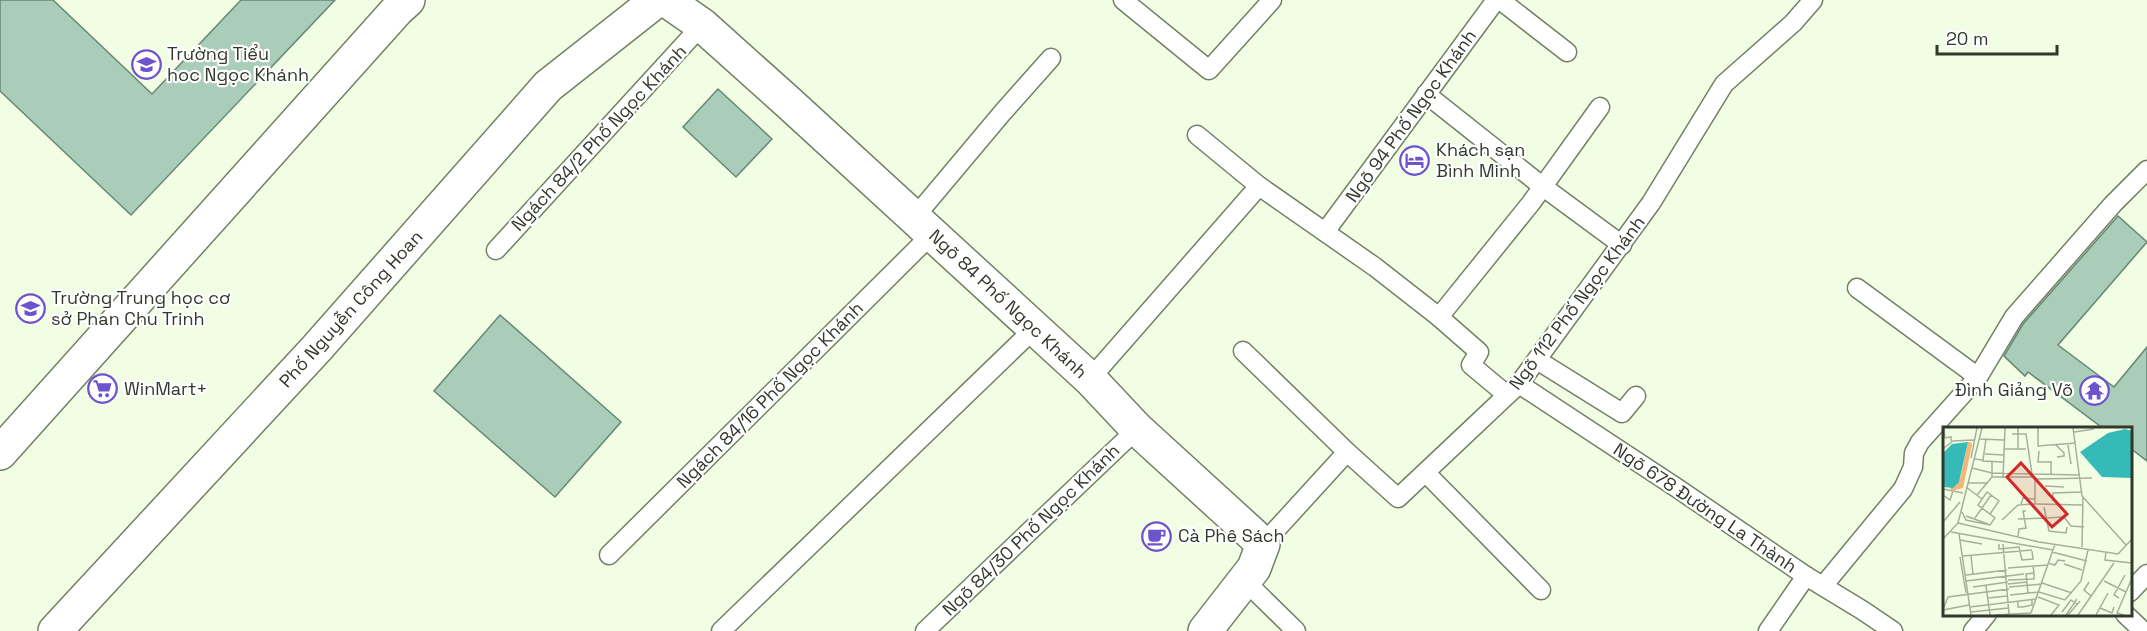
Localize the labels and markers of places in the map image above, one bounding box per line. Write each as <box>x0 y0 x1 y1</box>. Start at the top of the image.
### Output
place label: Trường Tiểu hoc Ngọc Khánh <box>167 42 309 86</box>
school or university icon: Trường Tiểu hoc Ngọc Khánh <box>130 48 162 80</box>
place label: Khách sạn Bình Minh <box>1436 138 1525 182</box>
hotel icon: Khách sạn Bình Minh <box>1399 144 1431 176</box>
place label: Trường Trung học cơ sở Phan Chu Trinh <box>51 286 230 330</box>
school or university icon: Trường Trung học cơ sở Phan Chu Trinh <box>14 292 46 324</box>
supermarket icon: WinMart+ <box>87 373 119 405</box>
temple icon: Đình Giảng Võ <box>2078 374 2110 406</box>
place label: WinMart+ <box>124 377 207 400</box>
place label: Đình Giảng Võ <box>1955 378 2073 401</box>
cafe icon: Cà Phê Sách <box>1141 520 1173 552</box>
place label: Cà Phê Sách <box>1178 524 1285 547</box>

